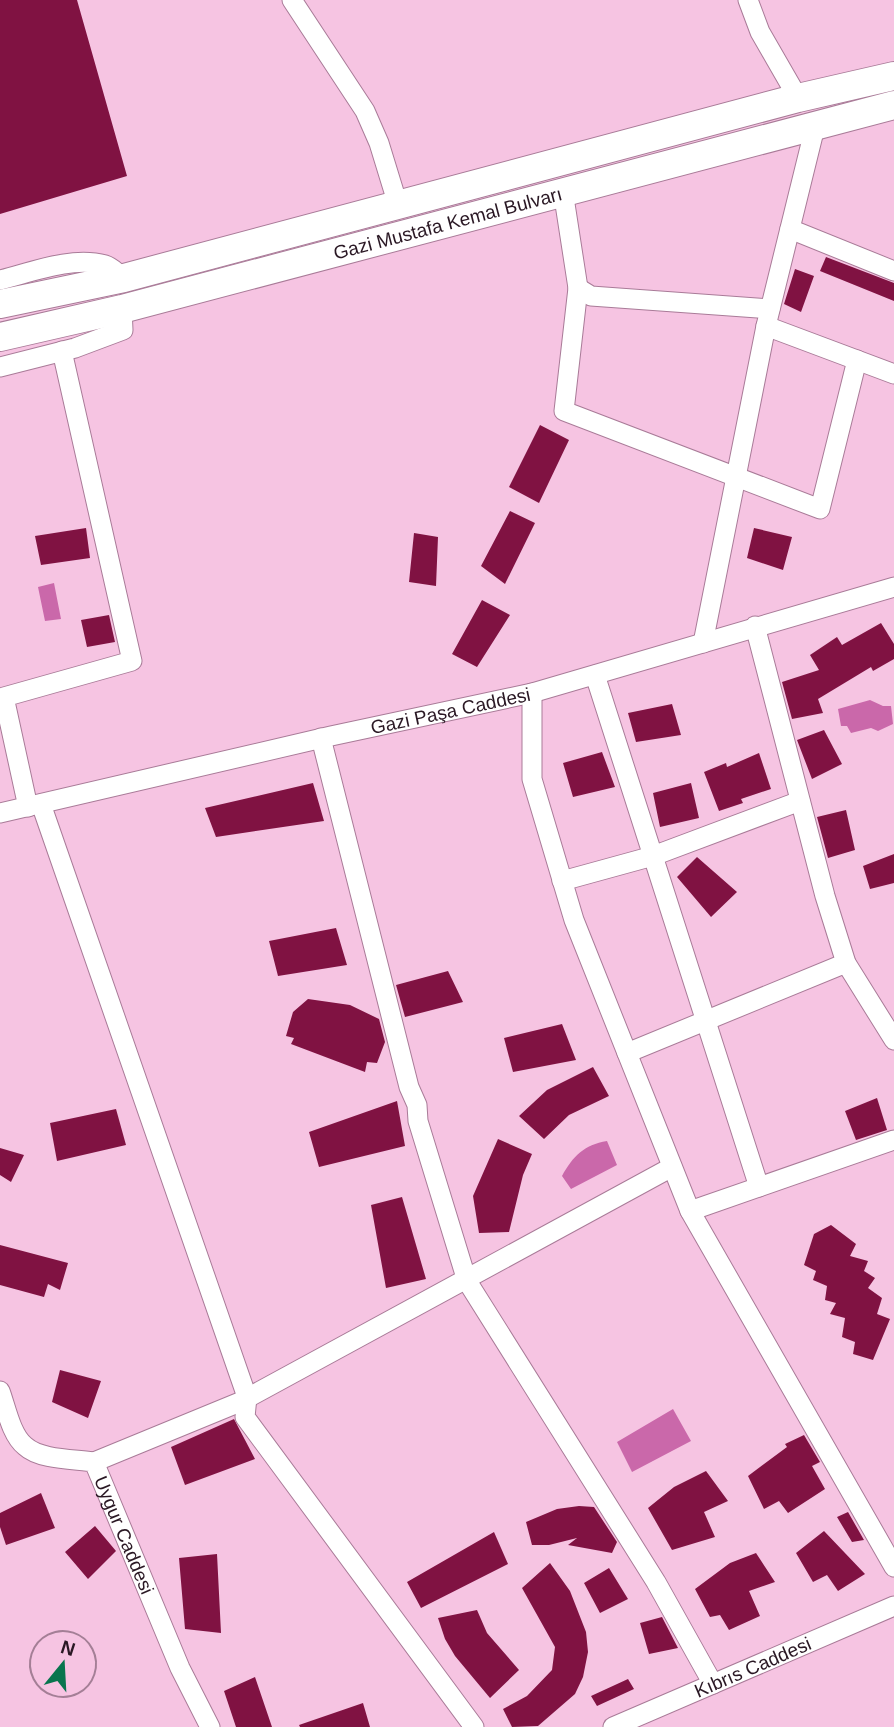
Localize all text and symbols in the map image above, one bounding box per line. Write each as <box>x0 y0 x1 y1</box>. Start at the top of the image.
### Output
street label: Gazi Mustafa Kemal Bulvarı <box>331 183 564 263</box>
street label: Gazi Paşa Caddesi <box>369 683 532 738</box>
street label: Uygur Caddesi <box>91 1473 158 1597</box>
north arrow <box>28 1629 98 1699</box>
street label: Kıbrıs Caddesi <box>691 1633 814 1701</box>
text: N <box>58 1636 78 1660</box>

